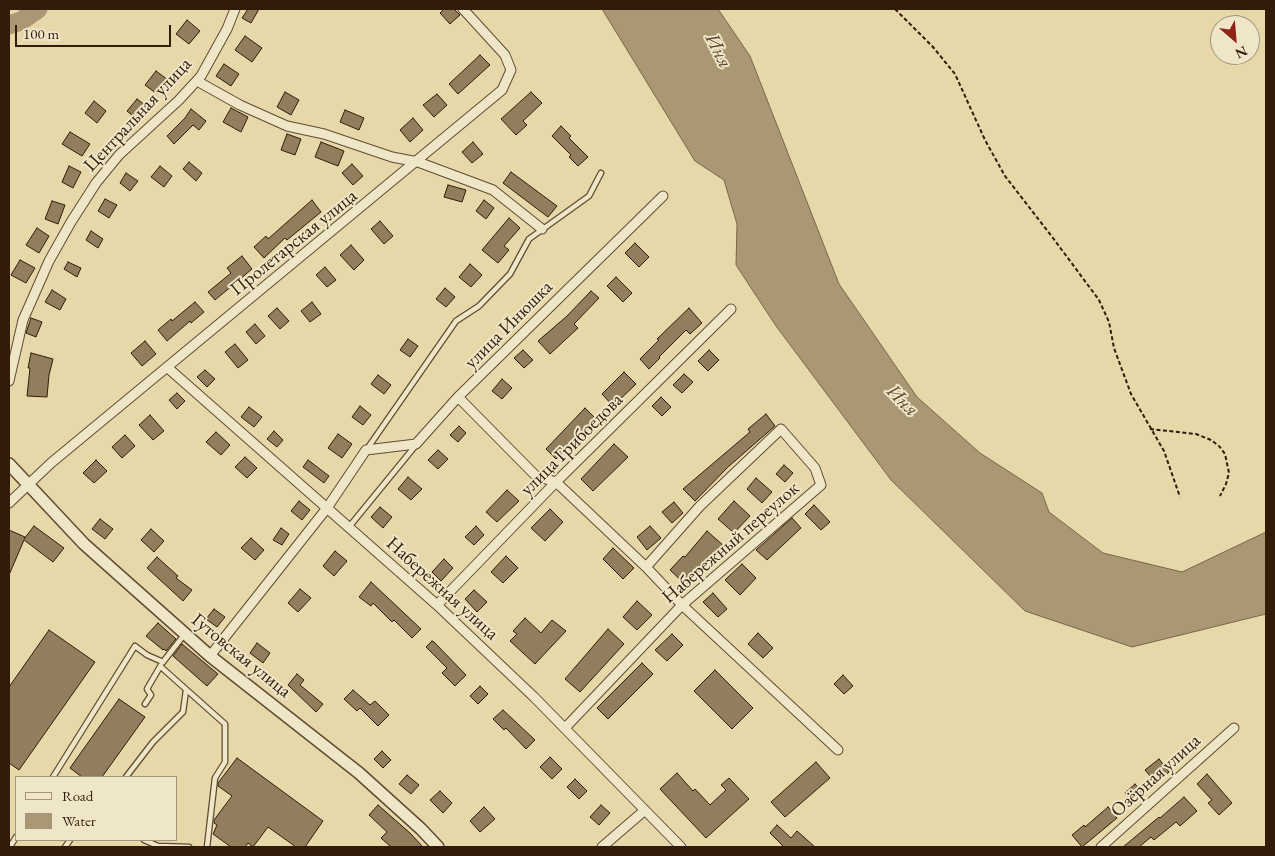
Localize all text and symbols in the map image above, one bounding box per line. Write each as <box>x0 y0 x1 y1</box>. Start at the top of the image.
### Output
scale bar <box>18 15 174 47</box>
north arrow <box>1210 15 1260 65</box>
text: 100 m <box>23 24 59 43</box>
water label: Иня <box>699 30 737 72</box>
text: N <box>1232 42 1250 63</box>
street label: Центральная улица <box>79 53 197 177</box>
street label: Пролетарская улица <box>226 185 362 301</box>
street label: улица Инюшка <box>460 276 558 374</box>
water label: Иня <box>881 380 923 422</box>
street label: улица Грибоедова <box>516 389 628 501</box>
street label: Набережный переулок <box>658 477 804 609</box>
street label: Набережная улица <box>381 533 503 645</box>
street label: Гутовская улица <box>187 609 295 703</box>
street label: Озёрная улица <box>1106 730 1206 822</box>
legend <box>15 776 178 841</box>
text: Road <box>62 786 93 805</box>
text: Water <box>62 811 96 830</box>

